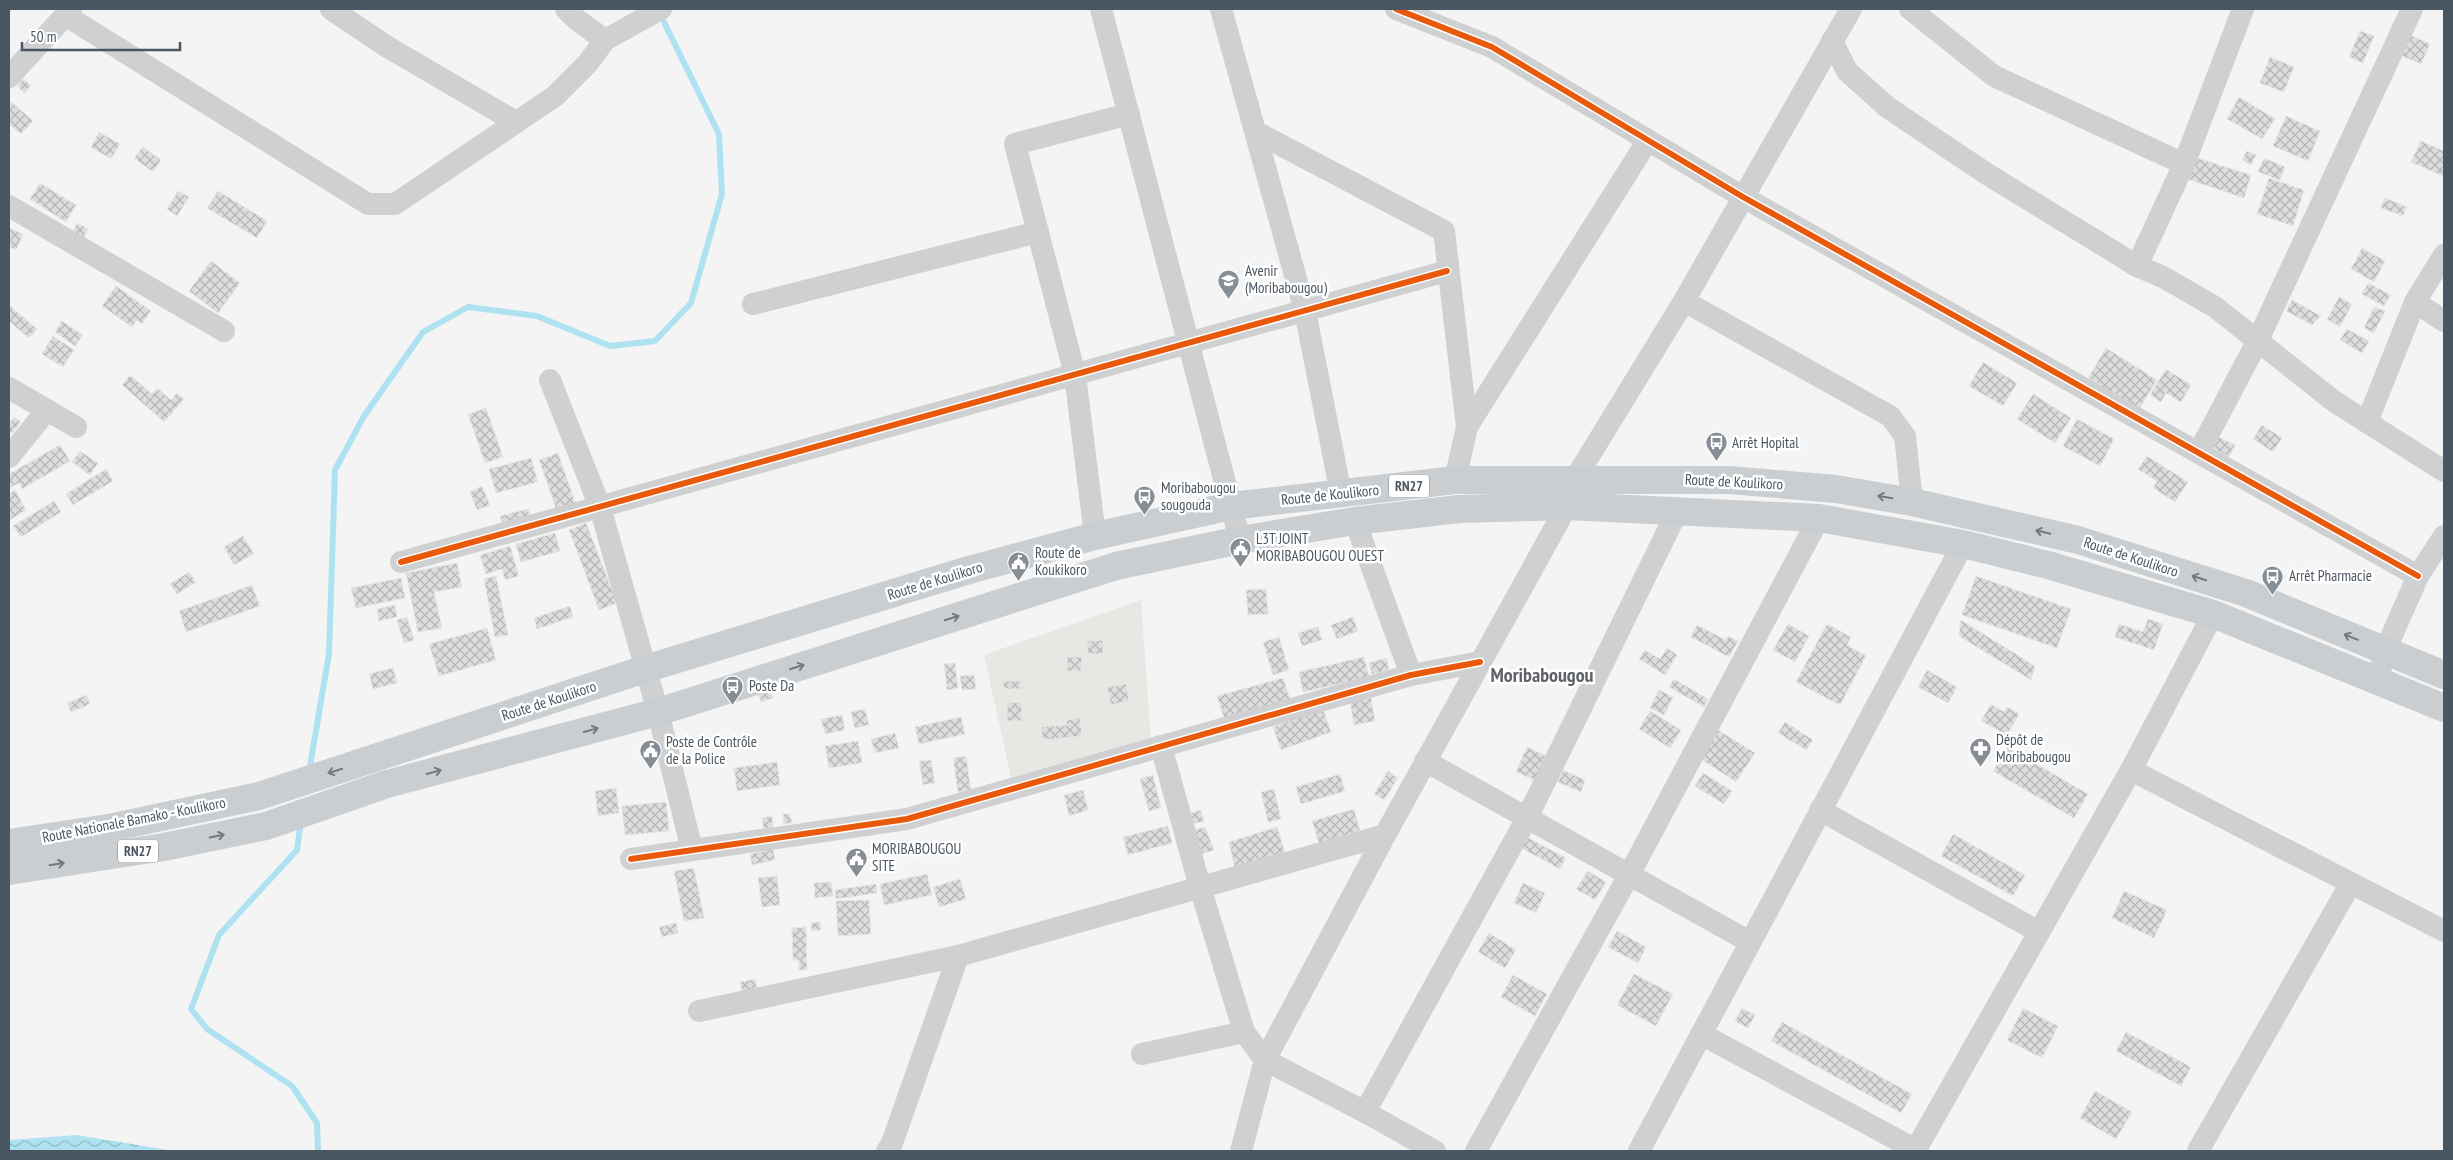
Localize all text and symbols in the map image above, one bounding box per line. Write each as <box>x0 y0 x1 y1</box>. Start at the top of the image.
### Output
scale bar <box>22 20 180 52</box>
text: 50 m <box>30 27 56 46</box>
place label: Avenir (Moribabougou) <box>1245 261 1327 297</box>
school or university icon: Avenir (Moribabougou) <box>1217 268 1241 299</box>
bus stop icon: Arrêt Hopital <box>1704 431 1728 462</box>
place label: Arrêt Hopital <box>1732 433 1799 452</box>
street label: Route de Koulikoro <box>1685 469 1784 494</box>
road number: RN27 <box>1389 474 1429 498</box>
place label: Moribabougou sougouda <box>1161 478 1236 514</box>
street label: Route de Koulikoro <box>1280 480 1380 509</box>
bus stop icon: Moribabougou sougouda <box>1133 485 1157 516</box>
one-way arrow <box>1877 492 1893 502</box>
one-way arrow <box>2036 527 2052 536</box>
place label: L3T JOINT MORIBABOUGOU OUEST <box>1256 529 1384 565</box>
street label: Route de Koulikoro <box>2082 532 2181 581</box>
public building icon: L3T JOINT MORIBABOUGOU OUEST <box>1228 536 1252 567</box>
place label: Route de Koukikoro <box>1035 543 1087 579</box>
public building icon: Route de Koukikoro <box>1007 550 1031 581</box>
street label: Route de Koulikoro <box>885 557 985 604</box>
bus stop icon: Arrêt Pharmacie <box>2261 564 2285 595</box>
place label: Arrêt Pharmacie <box>2289 566 2372 585</box>
one-way arrow <box>2191 573 2207 583</box>
one-way arrow <box>943 612 959 622</box>
one-way arrow <box>2344 631 2359 641</box>
one-way arrow <box>789 662 805 672</box>
district label: Moribabougou <box>1490 662 1594 688</box>
bus stop icon: Poste Da <box>721 674 745 705</box>
street label: Route de Koulikoro <box>499 676 598 725</box>
place label: Poste Da <box>749 676 794 695</box>
one-way arrow <box>583 724 599 734</box>
place label: Dépôt de Moribabougou <box>1996 730 2071 766</box>
place label: Poste de Contrôle de la Police <box>666 732 757 768</box>
pharmacy icon: Dépôt de Moribabougou <box>1968 737 1992 768</box>
public building icon: Poste de Contrôle de la Police <box>638 739 662 770</box>
one-way arrow <box>426 766 442 776</box>
one-way arrow <box>327 767 343 777</box>
street label: Route Nationale Bamako - Koulikoro <box>41 792 227 847</box>
one-way arrow <box>209 831 225 841</box>
road number: RN27 <box>118 839 158 862</box>
place label: MORIBABOUGOU SITE <box>872 839 961 875</box>
public building icon: MORIBABOUGOU SITE <box>844 846 868 877</box>
one-way arrow <box>49 859 65 869</box>

